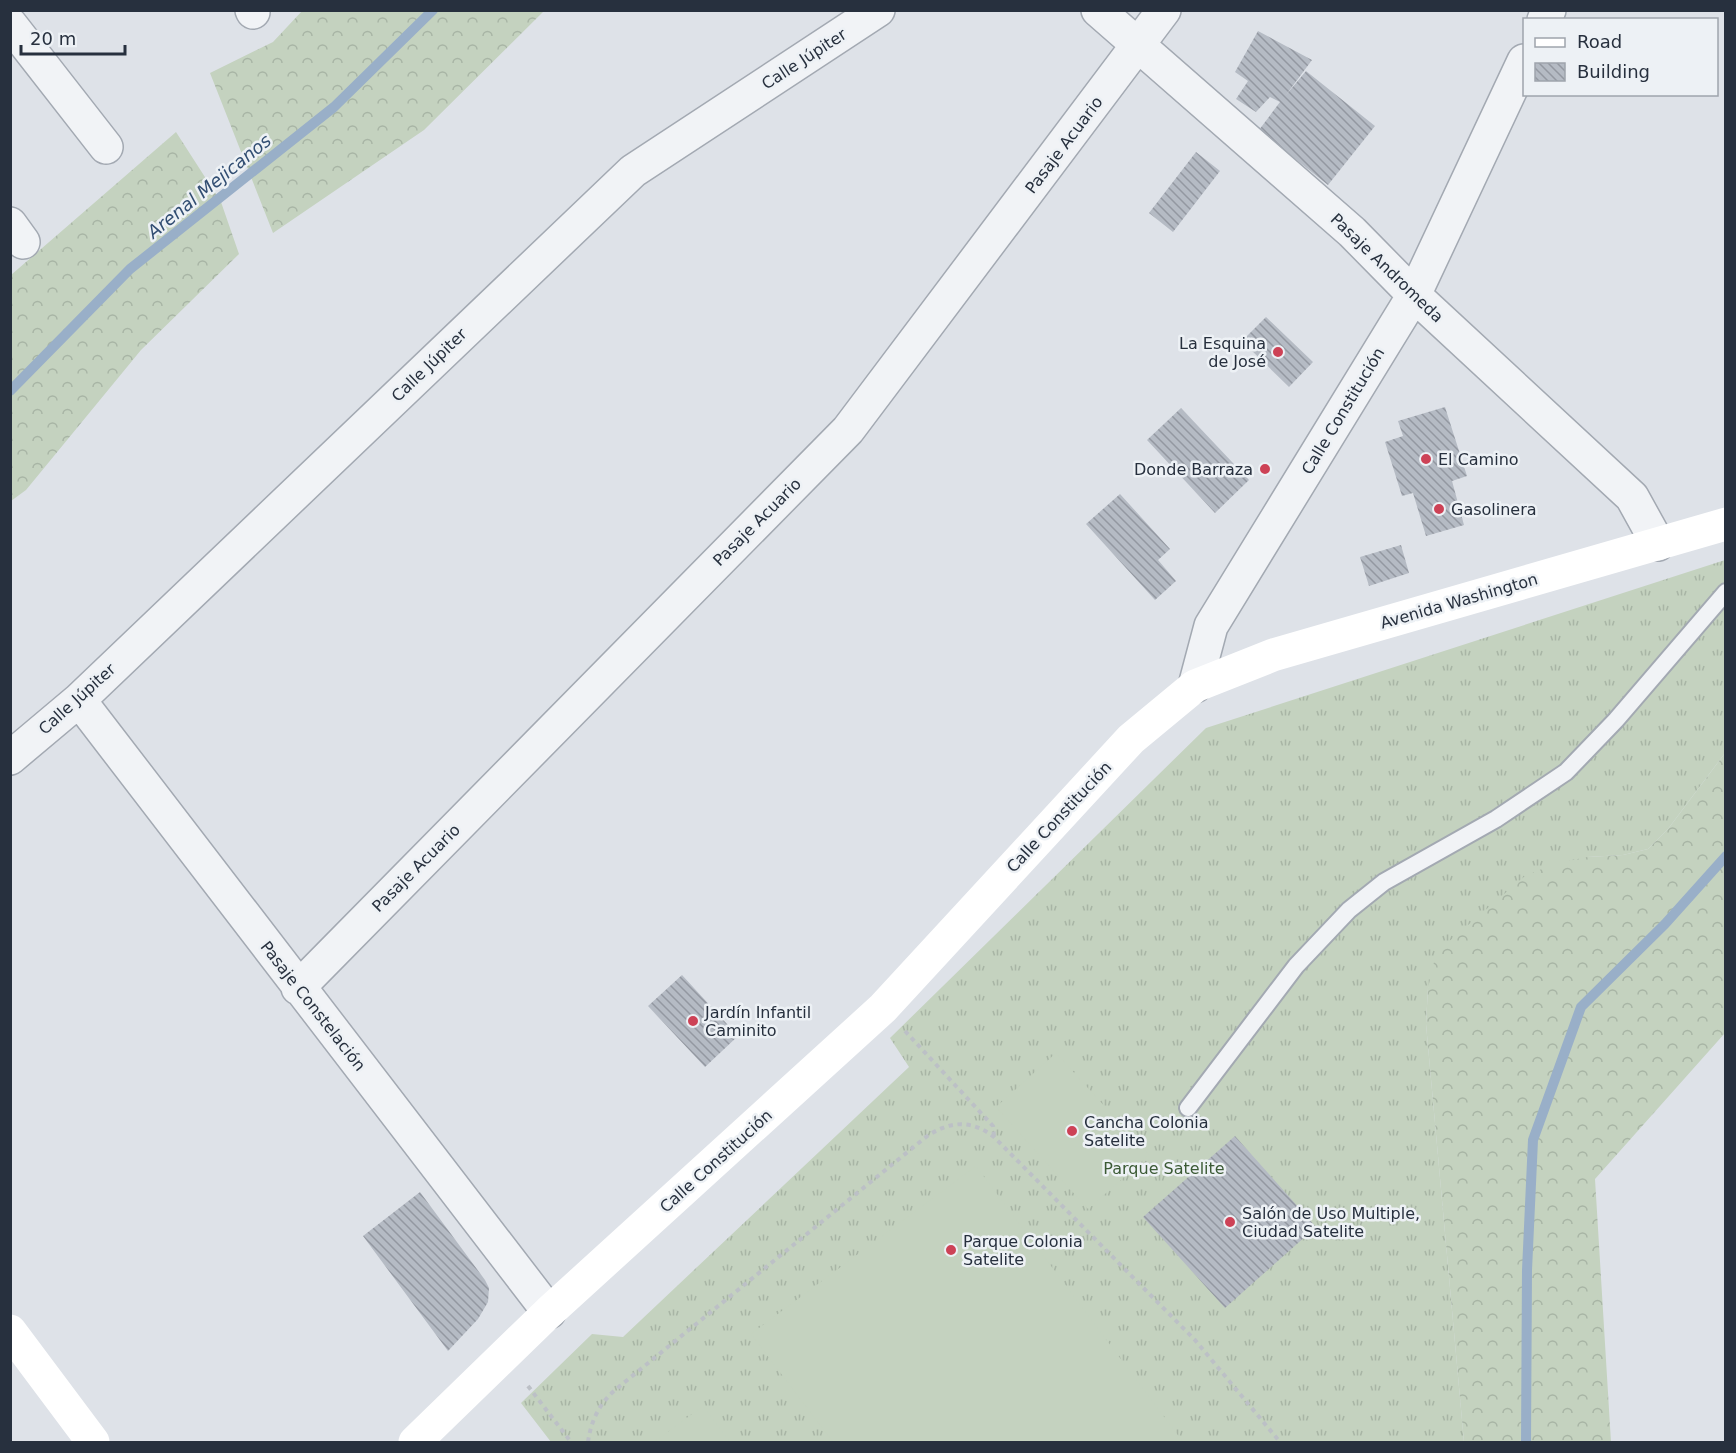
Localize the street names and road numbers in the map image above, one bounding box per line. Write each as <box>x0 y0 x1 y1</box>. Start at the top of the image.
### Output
street label: Calle Júpiter <box>758 24 850 93</box>
street label: Pasaje Acuario <box>1021 93 1107 197</box>
street label: Pasaje Andromeda <box>1327 209 1447 327</box>
street label: Calle Júpiter <box>388 324 471 406</box>
street label: Calle Constitución <box>1298 344 1388 478</box>
street label: Pasaje Acuario <box>709 474 805 570</box>
street label: Avenida Washington <box>1378 569 1540 633</box>
street label: Calle Júpiter <box>35 659 120 738</box>
street label: Calle Constitución <box>1003 758 1115 876</box>
street label: Pasaje Acuario <box>368 820 464 916</box>
street label: Pasaje Constelación <box>256 937 370 1075</box>
street label: Calle Constitución <box>656 1106 776 1216</box>

